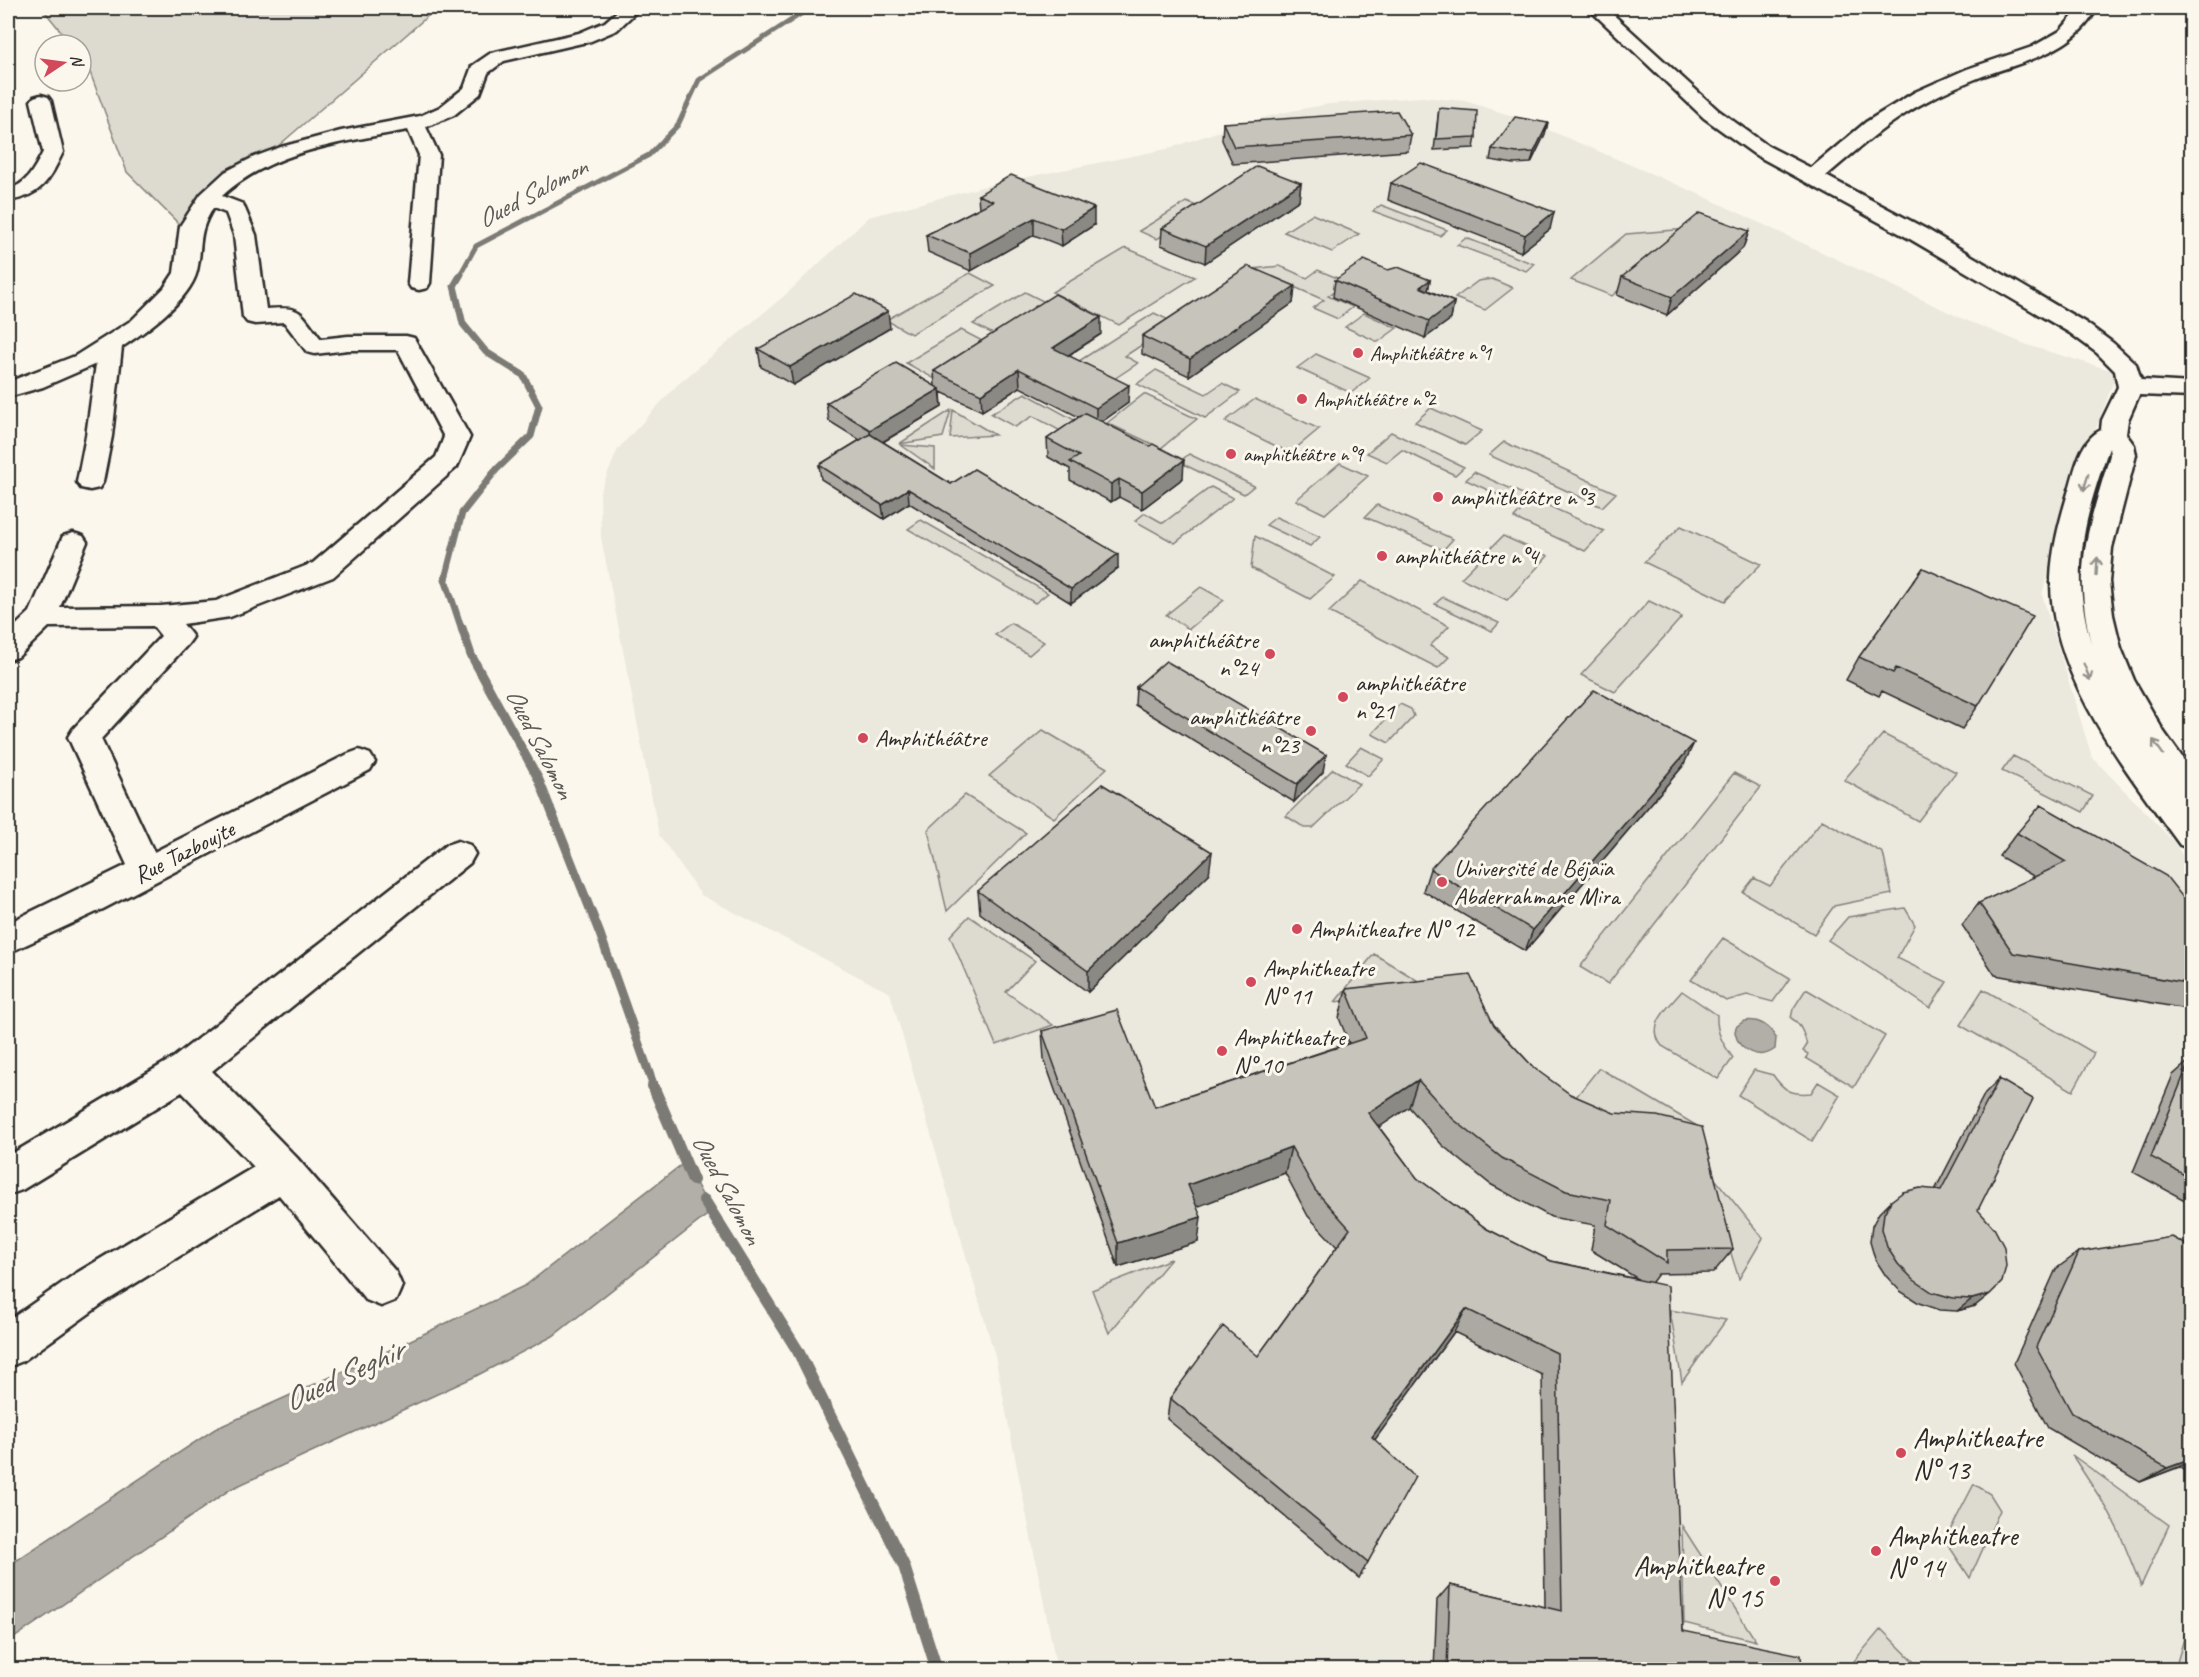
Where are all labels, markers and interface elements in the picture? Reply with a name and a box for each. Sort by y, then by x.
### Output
north arrow [33,33,93,93]
text: N [66,53,88,70]
water label: Oued Salomon [471,149,595,236]
place label: Amphithéâtre n°1 [1370,341,1492,366]
marker: Amphithéâtre n°1 [1351,346,1365,360]
place label: Amphithéâtre n°2 [1314,387,1437,412]
marker: Amphithéâtre n°2 [1295,392,1309,406]
place label: amphithéâtre n°9 [1243,442,1365,467]
marker: amphithéâtre n°9 [1224,447,1238,461]
one-way arrow [2080,472,2091,491]
place label: amphithéâtre n°3 [1450,482,1596,512]
marker: amphithéâtre n°3 [1431,490,1445,504]
place label: amphithéâtre n°4 [1394,541,1540,571]
marker: amphithéâtre n°4 [1375,549,1389,563]
one-way arrow [2091,556,2102,576]
place label: amphithéâtre n°24 [1148,625,1260,683]
marker: amphithéâtre n°24 [1263,647,1277,661]
one-way arrow [2083,662,2094,680]
place label: amphithéâtre n°21 [1355,668,1467,726]
water label: Oued Salomon [498,682,583,806]
marker: amphithéâtre n°21 [1336,690,1350,704]
place label: amphithéâtre n°23 [1189,702,1301,760]
place label: Amphithéâtre [875,723,989,753]
marker: amphithéâtre n°23 [1304,724,1318,738]
marker: Amphithéâtre [856,731,870,745]
one-way arrow [2152,739,2164,755]
street label: Rue Tazboujte [129,813,241,890]
place label: Université de Béjaïa Abderrahmane Mira [1454,853,1622,911]
marker: Université de Béjaïa Abderrahmane Mira [1435,875,1449,889]
place label: Amphitheatre N° 12 [1309,914,1476,944]
marker: Amphitheatre N° 12 [1290,922,1304,936]
place label: Amphitheatre N° 11 [1263,953,1376,1011]
marker: Amphitheatre N° 11 [1244,975,1258,989]
place label: Amphitheatre N° 10 [1234,1022,1347,1080]
marker: Amphitheatre N° 10 [1215,1044,1229,1058]
water label: Oued Salomon [684,1128,771,1252]
water label: Oued Seghir [276,1327,415,1421]
place label: Amphitheatre N° 13 [1913,1420,2044,1487]
marker: Amphitheatre N° 13 [1894,1446,1908,1460]
place label: Amphitheatre N° 14 [1888,1518,2019,1585]
marker: Amphitheatre N° 14 [1869,1544,1883,1558]
place label: Amphitheatre N° 15 [1634,1548,1765,1615]
marker: Amphitheatre N° 15 [1768,1574,1782,1588]

